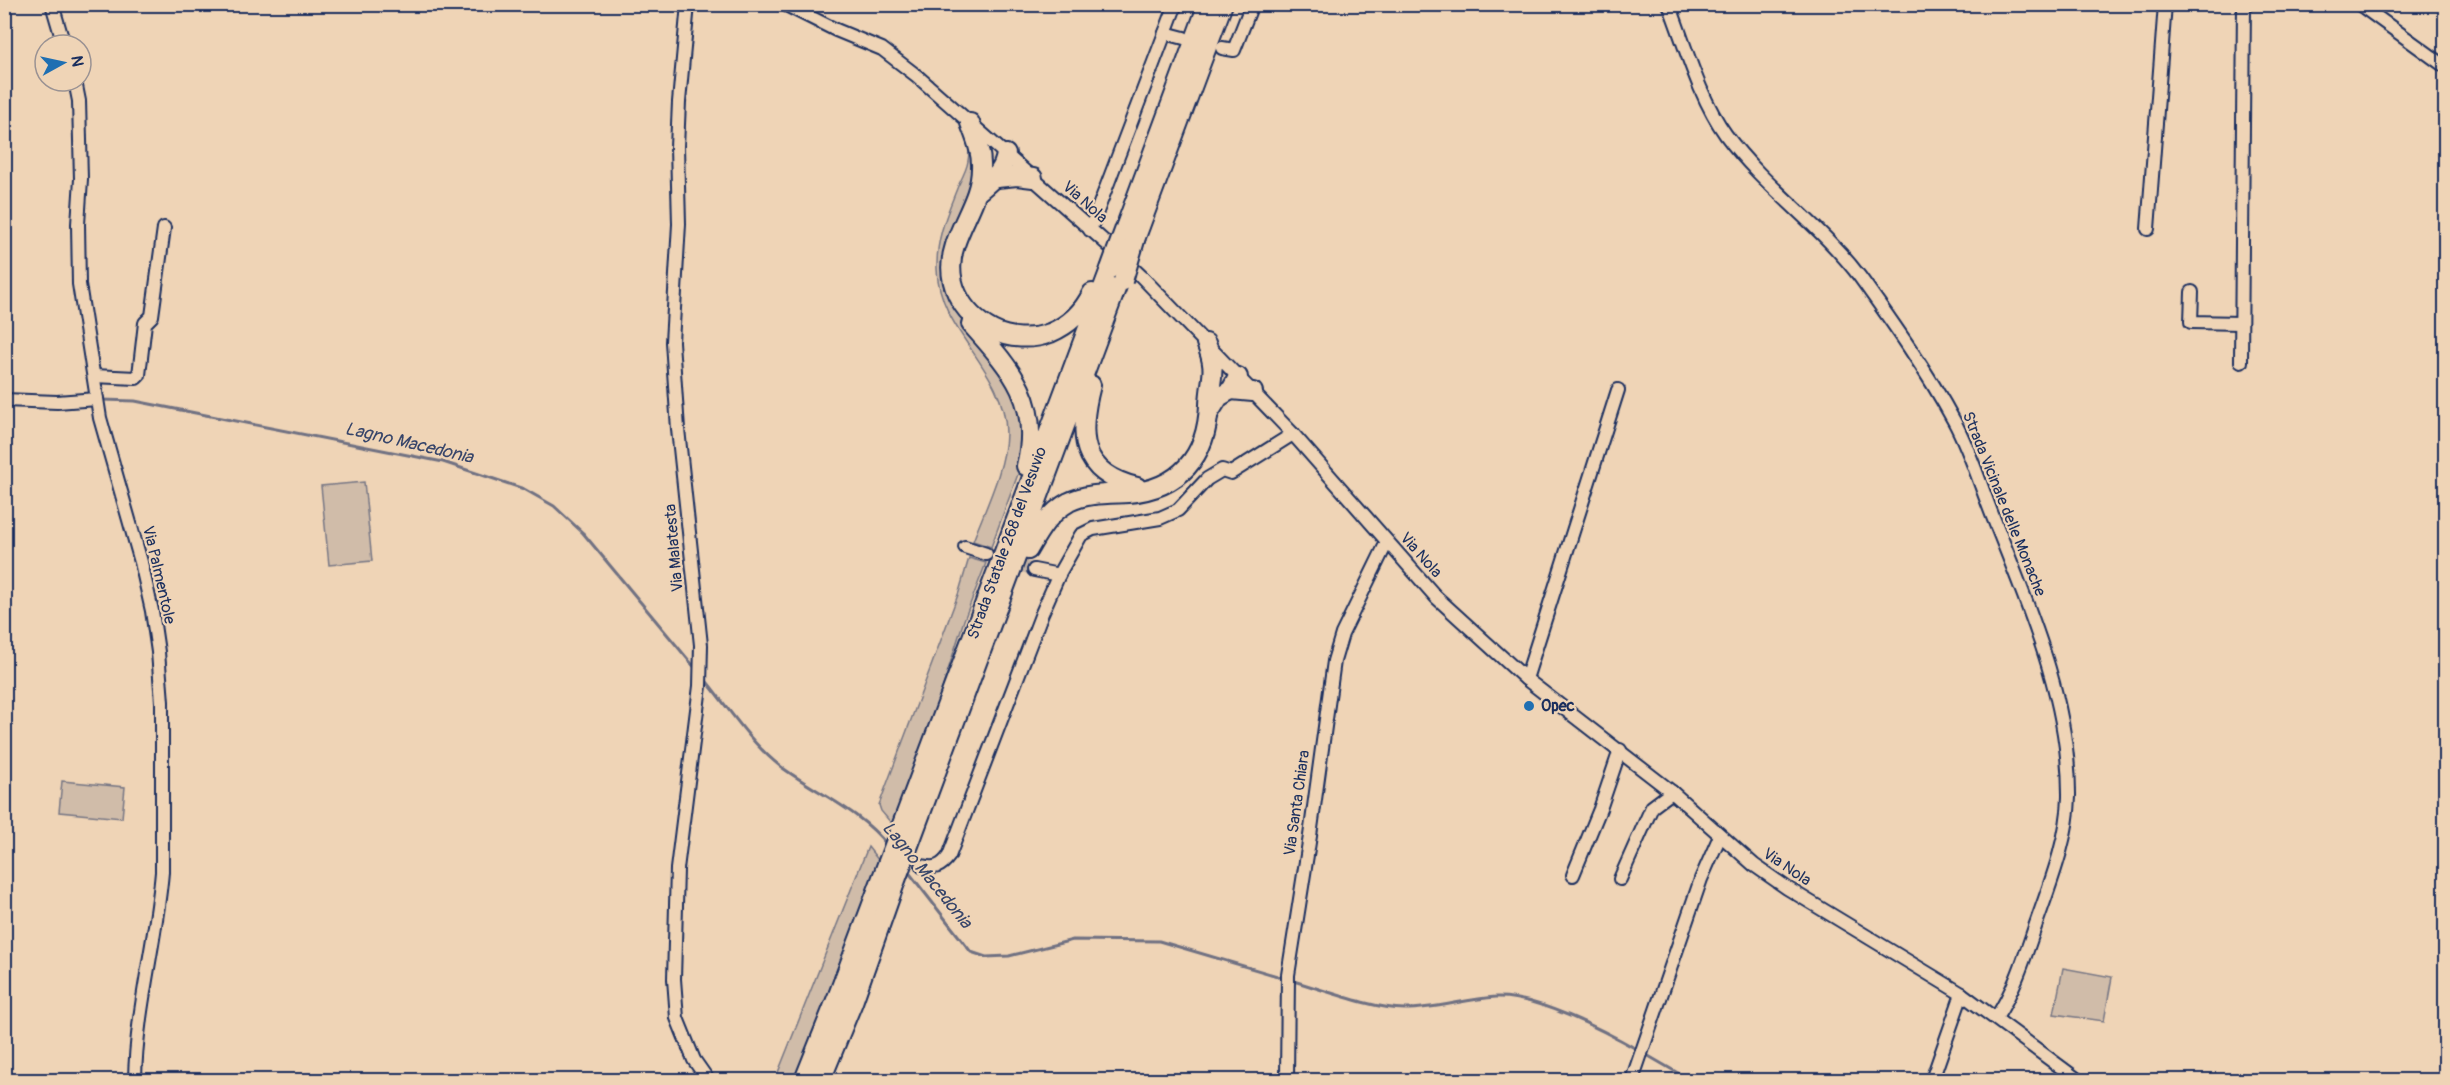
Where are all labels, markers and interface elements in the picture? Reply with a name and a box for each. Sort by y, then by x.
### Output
north arrow [33,33,93,93]
text: N [66,54,88,68]
street label: Via Nola [1058,176,1112,228]
street label: Strada Vicinale delle Monache [1958,409,2050,599]
water label: Lagno Macedonia [343,417,477,469]
street label: Strada Statale 268 del Vesuvio [963,444,1051,642]
street label: Via Malatesta [660,503,688,593]
street label: Via Palmentole [138,524,180,626]
street label: Via Nola [1395,528,1447,582]
place label: Opec [1541,696,1575,716]
marker: Opec [1522,699,1536,713]
street label: Via Santa Chiara [1280,749,1314,857]
water label: Lagno Macedonia [877,817,978,934]
street label: Via Nola [1759,844,1815,890]

